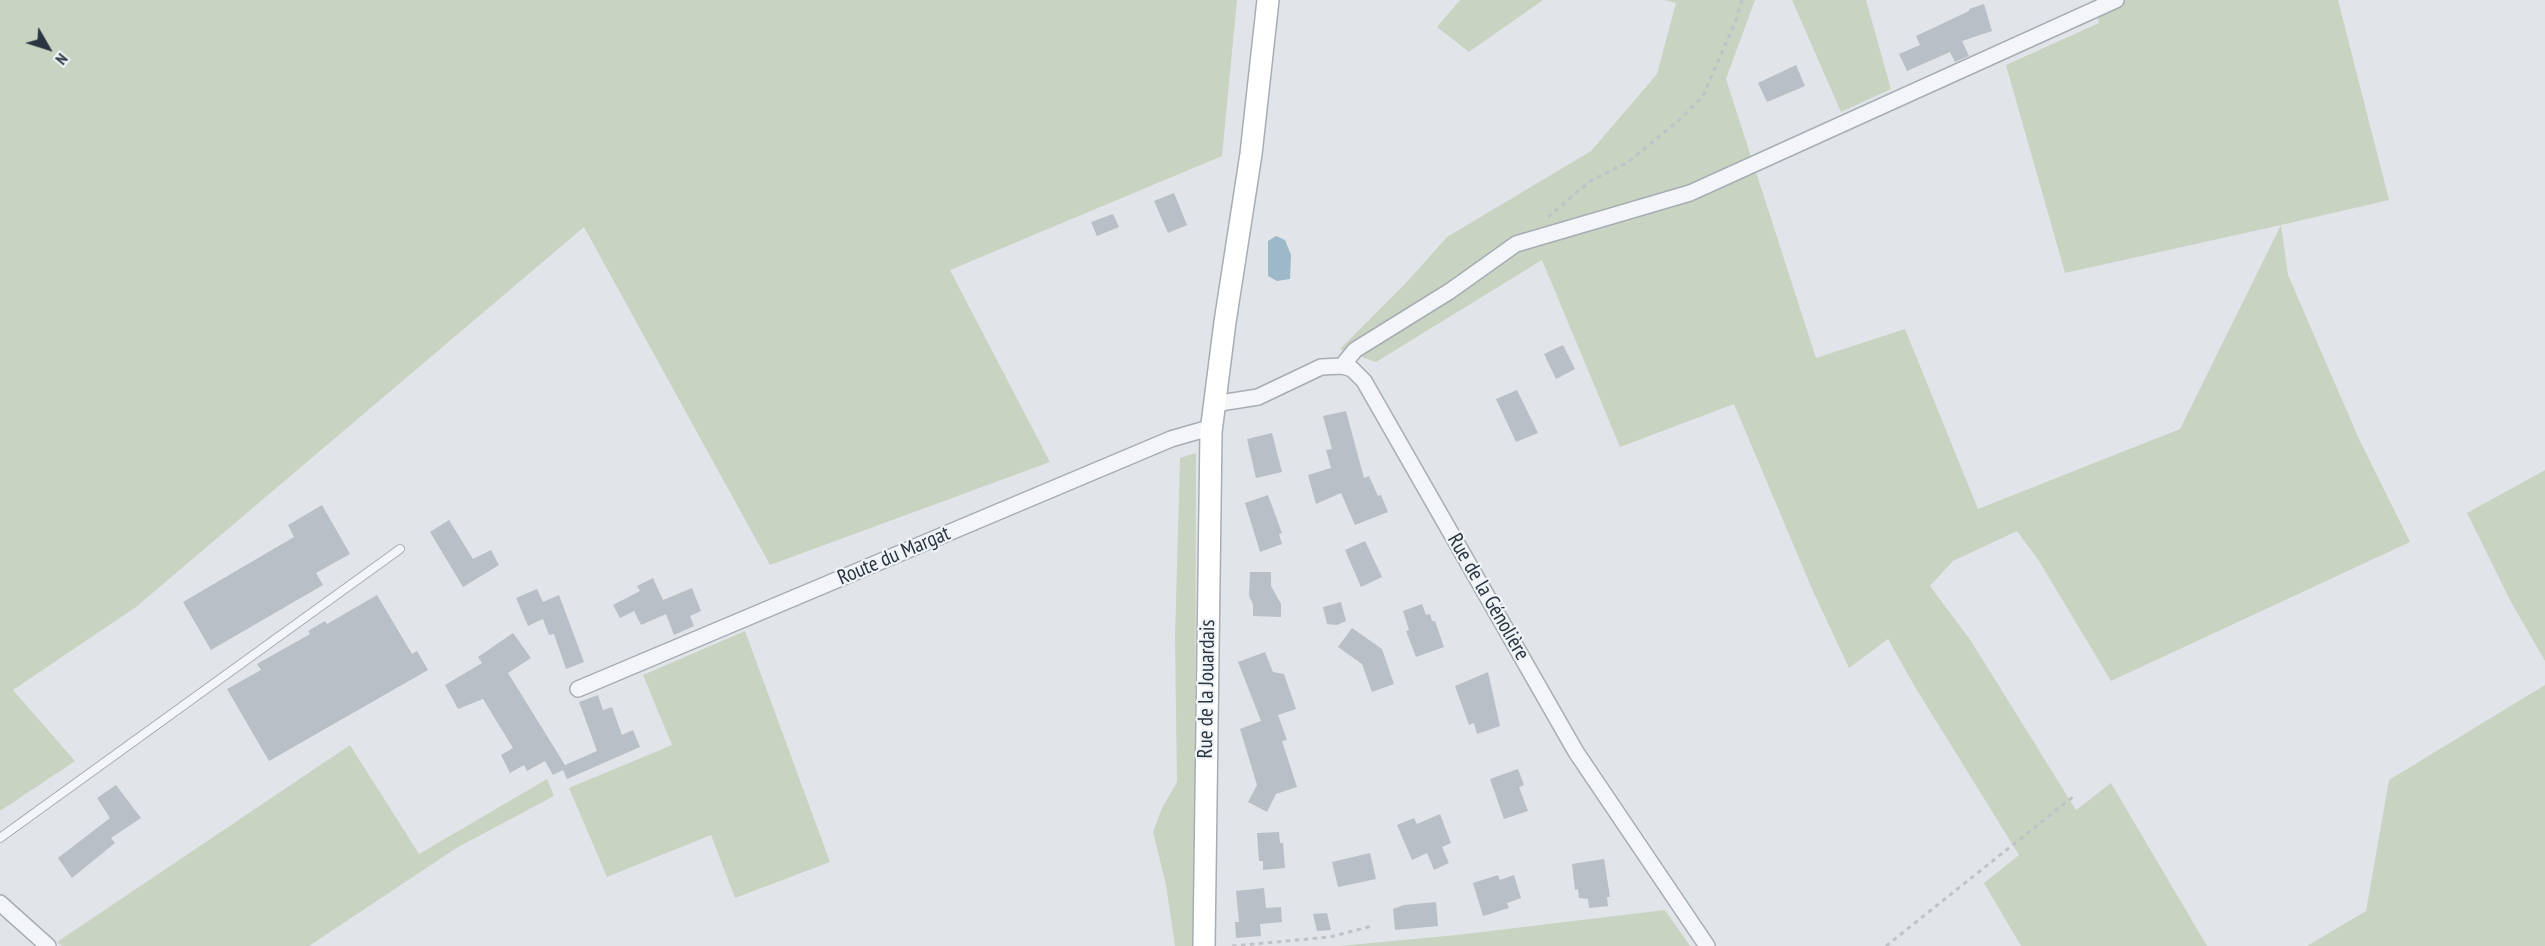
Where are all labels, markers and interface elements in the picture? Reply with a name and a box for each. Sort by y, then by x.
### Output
north arrow [18,18,78,78]
text: N [52,50,72,69]
street label: Route du Margat [834,521,954,591]
street label: Rue de la Génolière [1442,529,1534,665]
street label: Rue de la Jouardais [1193,619,1221,759]

